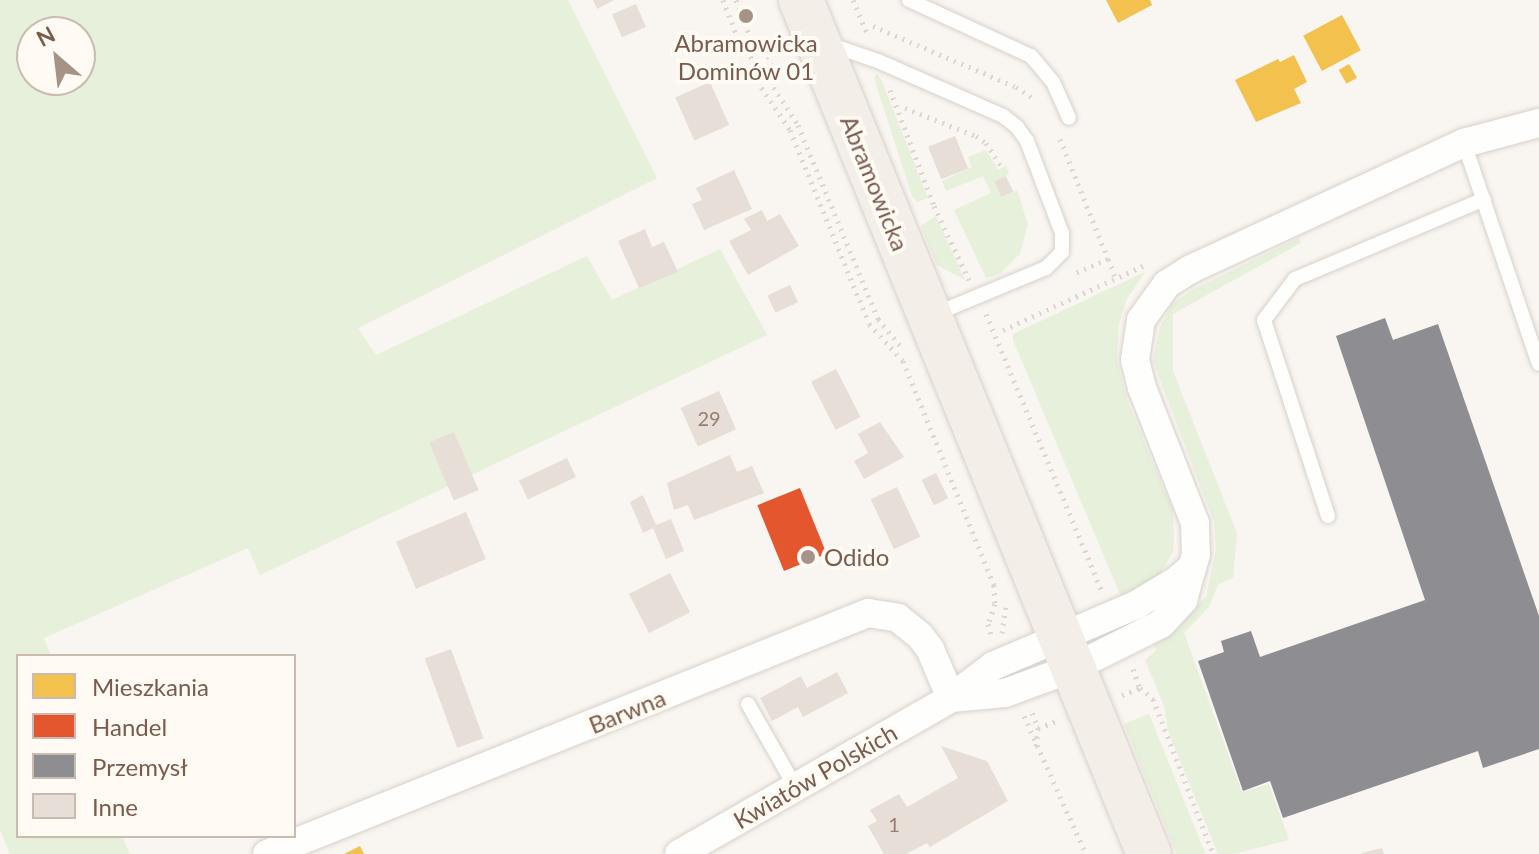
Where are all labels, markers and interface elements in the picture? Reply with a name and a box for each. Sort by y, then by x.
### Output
marker: Abramowicka Dominów 01 [737,7,755,25]
north arrow [16,16,96,96]
text: N [32,20,59,52]
place label: Abramowicka Dominów 01 [674,29,818,85]
street label: Abramowicka [835,111,915,255]
house number: 29 [697,406,721,430]
place label: Odido [824,543,889,571]
marker: Odido [799,548,817,566]
legend [16,654,296,838]
text: Mieszkania [92,672,209,701]
street label: Barwna [584,683,670,739]
text: Handel [92,712,167,741]
street label: Kwiatów Polskich [728,717,902,835]
text: Przemysł [92,752,188,781]
text: Inne [92,792,138,821]
house number: 1 [888,812,900,836]

